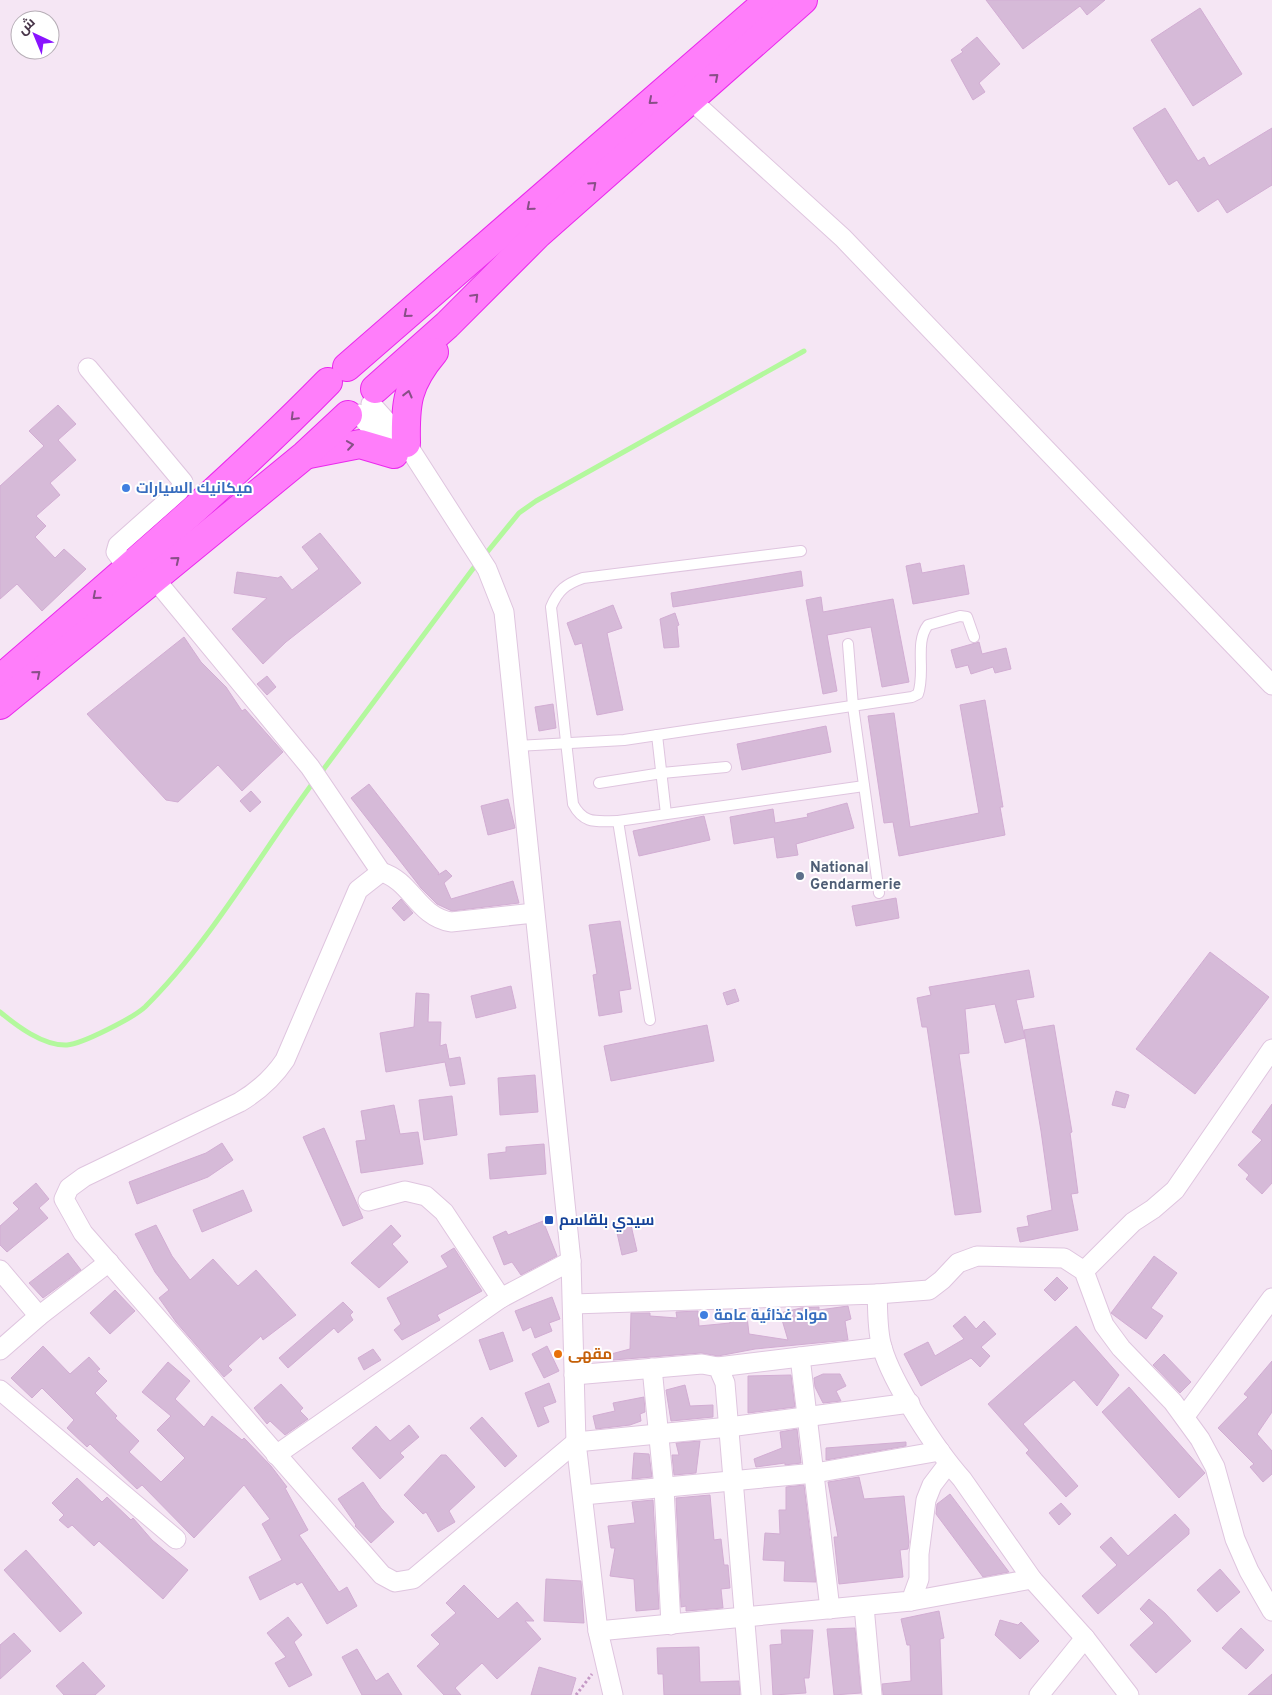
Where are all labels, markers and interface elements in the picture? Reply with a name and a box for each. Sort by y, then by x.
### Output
north arrow [10,10,60,60]
text: ش [14,14,39,39]
one-way arrow [709,74,718,83]
one-way arrow [649,95,658,104]
one-way arrow [587,182,596,191]
one-way arrow [526,201,535,210]
one-way arrow [470,294,479,303]
one-way arrow [404,309,413,318]
one-way arrow [402,390,413,399]
one-way arrow [291,411,300,420]
one-way arrow [346,440,354,451]
place label: ميكانيك السيارات [136,480,253,499]
marker: ميكانيك السيارات [120,482,132,494]
one-way arrow [171,556,180,565]
one-way arrow [92,590,101,599]
one-way arrow [32,671,41,680]
place label: National Gendarmerie [810,859,901,895]
marker: National Gendarmerie [794,870,806,882]
place label: سيدي بلقاسم [559,1212,654,1232]
marker: سيدي بلقاسم [543,1214,555,1226]
place label: مواد غذائية عامة [714,1307,828,1326]
marker: مواد غذائية عامة [698,1309,710,1321]
place label: مقهى [568,1346,612,1365]
marker: مقهى [552,1348,564,1360]

